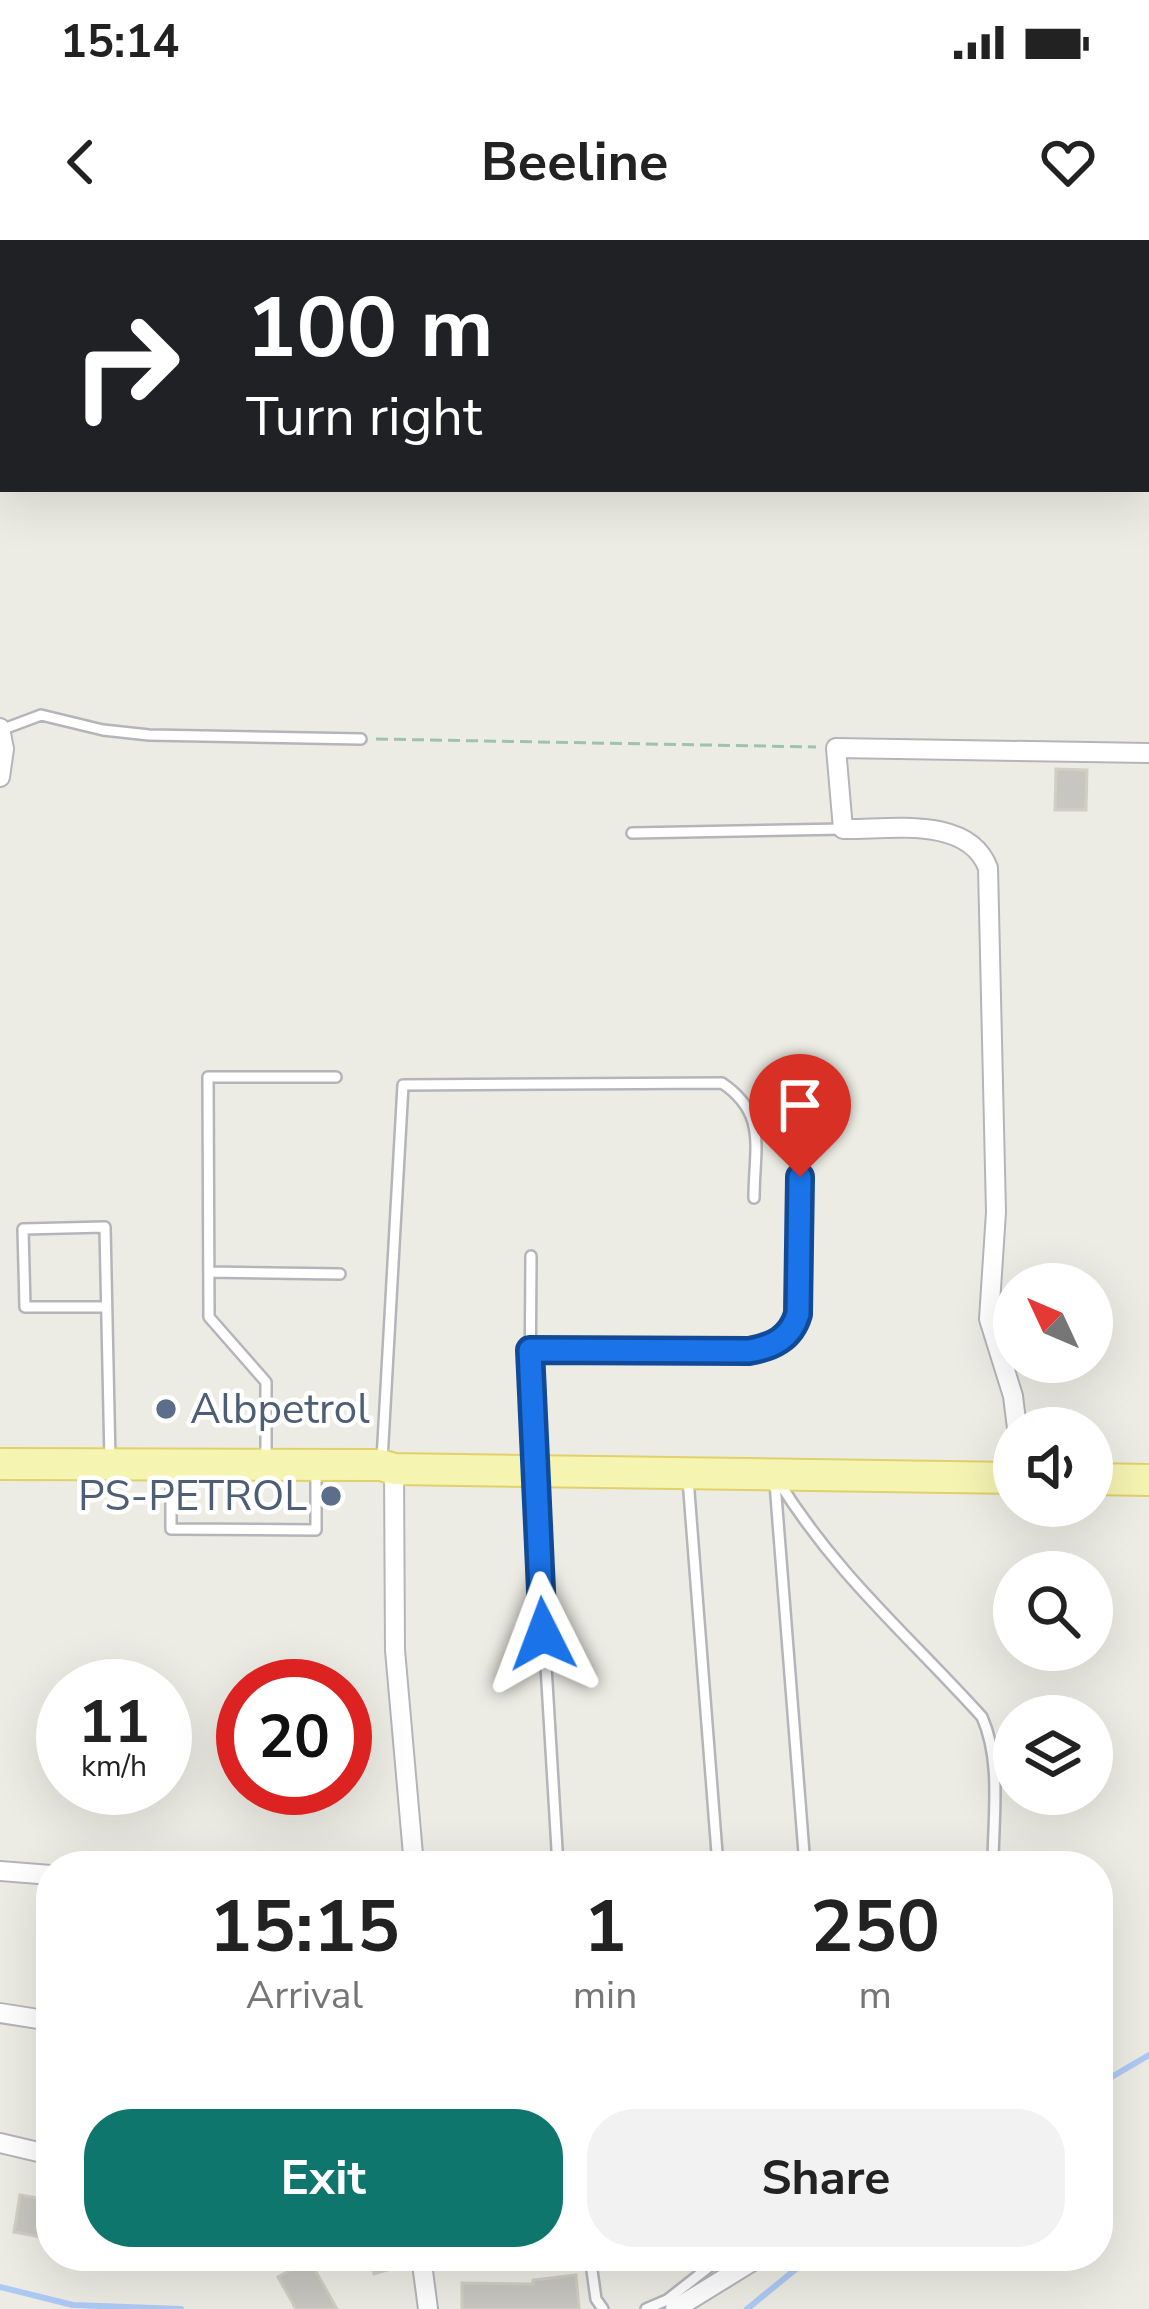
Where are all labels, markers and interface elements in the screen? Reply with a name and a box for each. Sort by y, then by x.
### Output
text: 15:14 [60,12,179,73]
text: Beeline [481,125,668,199]
icon: back [48,129,114,195]
icon: heart [1035,129,1101,195]
text: 100 m [246,271,494,386]
icon: right [48,288,204,444]
text: Turn right [246,380,482,454]
pin [749,1054,851,1177]
icon: arrive [767,1072,833,1138]
north arrow [993,1263,1113,1383]
map controls [993,1263,1113,1815]
place label: Albpetrol [190,1381,370,1438]
marker: Albpetrol [153,1396,179,1422]
button: sound [993,1407,1113,1527]
place label: PS-PETROL [78,1468,307,1525]
marker: PS-PETROL [318,1483,344,1509]
button: search [993,1551,1113,1671]
position arrow [480,1571,606,1697]
speed limit sign: 20 [216,1659,372,1815]
text: 11 [78,1681,150,1763]
button: layers [993,1695,1113,1815]
text: km/h [81,1746,147,1787]
text: 15:15 [209,1878,400,1976]
text: 1 [583,1878,627,1976]
text: 250 [810,1878,940,1976]
text: Arrival [246,1969,363,2022]
text: min [573,1969,637,2022]
text: m [858,1969,892,2022]
button: Exit [84,2109,563,2247]
button: Share [587,2109,1065,2247]

